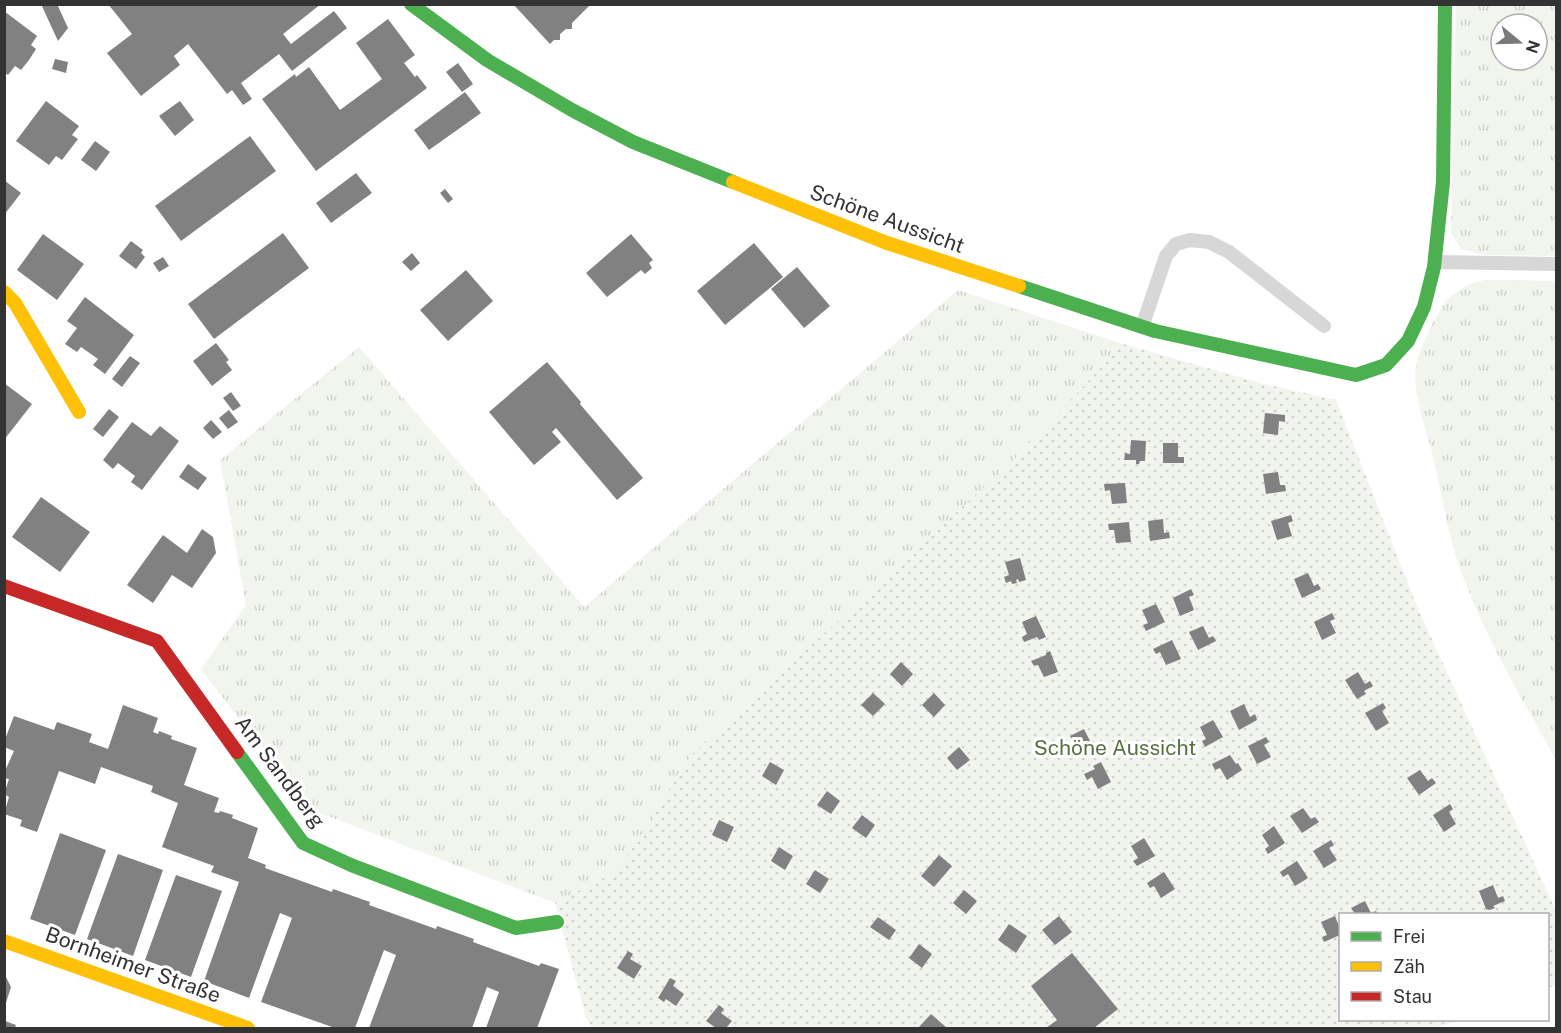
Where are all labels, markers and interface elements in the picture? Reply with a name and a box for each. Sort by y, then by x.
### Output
north arrow [1489,12,1549,72]
text: N [1522,38,1544,56]
street label: Schöne Aussicht [806,179,968,258]
street label: Am Sandberg [230,711,331,833]
park label: Schöne Aussicht [1034,735,1196,760]
legend [1339,913,1549,1021]
street label: Bornheimer Straße [42,921,224,1008]
text: Frei [1393,926,1425,947]
text: Zäh [1393,956,1425,977]
text: Stau [1393,986,1432,1007]

